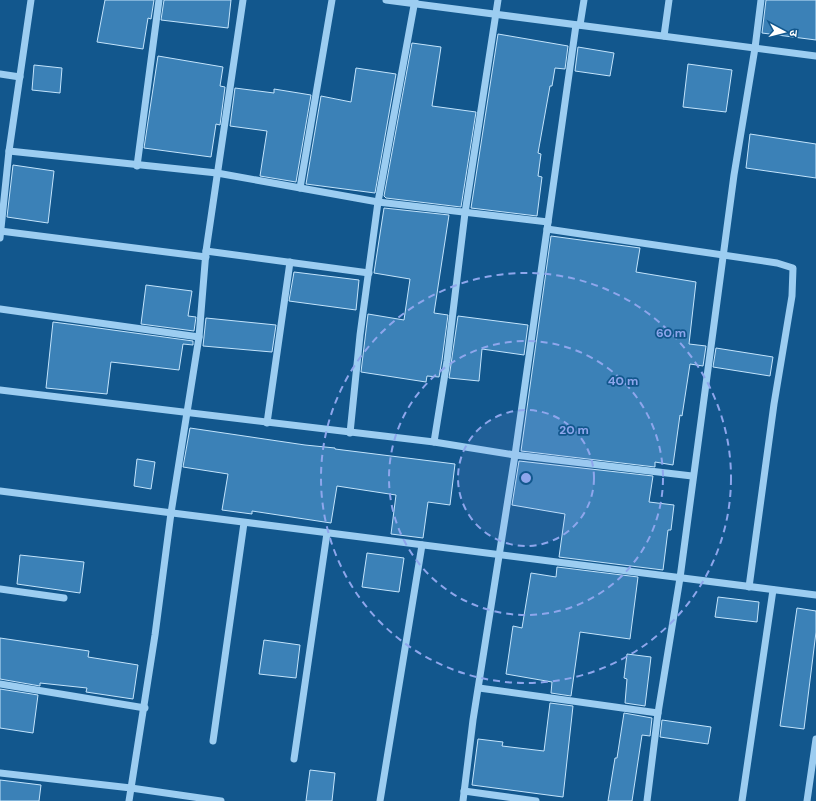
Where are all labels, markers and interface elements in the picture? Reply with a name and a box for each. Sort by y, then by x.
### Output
north arrow [764,12,804,52]
text: उ [787,29,801,38]
text: 60 m [656,325,686,341]
text: 40 m [608,373,638,389]
text: 20 m [559,422,589,438]
centre of rings [519,471,533,485]

